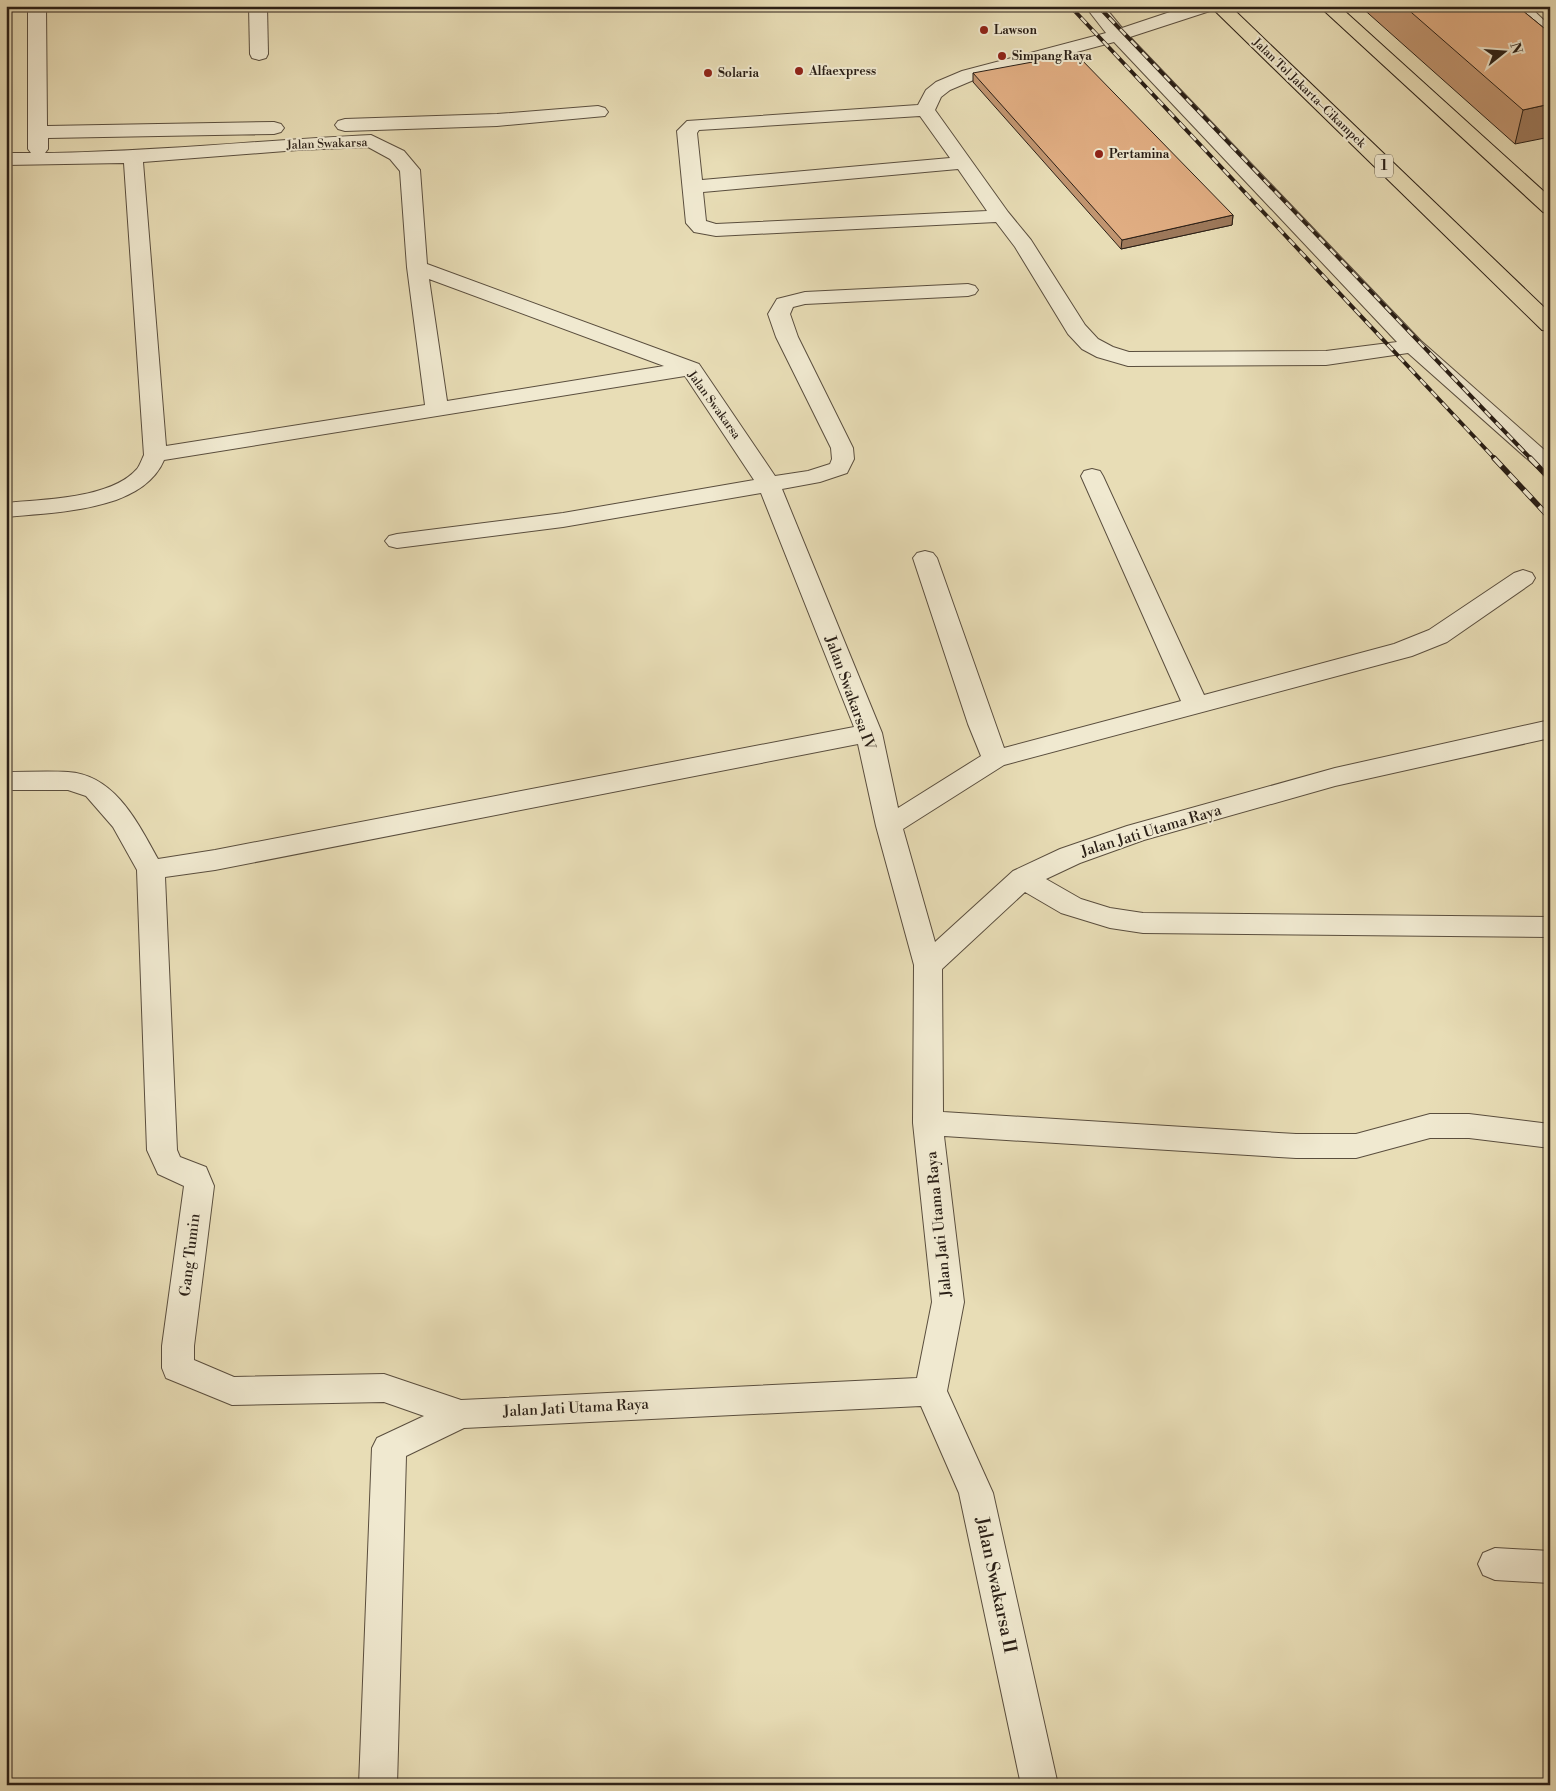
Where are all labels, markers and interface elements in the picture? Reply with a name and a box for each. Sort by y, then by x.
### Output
place label: Lawson [994,23,1037,38]
marker: Lawson [978,24,990,36]
north arrow [1478,28,1528,78]
street label: Jalan Tol Jakarta–Cikampek [1249,34,1369,152]
text: N [1505,41,1526,56]
place label: Simpang Raya [1012,49,1092,64]
marker: Simpang Raya [996,50,1008,62]
place label: Alfaexpress [808,64,876,79]
marker: Alfaexpress [793,65,805,77]
place label: Solaria [718,66,759,81]
marker: Solaria [702,67,714,79]
street label: Jalan Swakarsa [285,135,369,153]
place label: Pertamina [1109,147,1170,162]
marker: Pertamina [1093,148,1105,160]
road number: 1 [1375,154,1393,178]
street label: Jalan Swakarsa [684,367,744,443]
street label: Jalan Swakarsa IV [820,632,880,753]
street label: Jalan Jati Utama Raya [1077,800,1224,862]
street label: Jalan Jati Utama Raya [922,1150,956,1299]
street label: Gang Tumin [175,1212,205,1298]
street label: Jalan Jati Utama Raya [502,1395,650,1421]
street label: Jalan Swakarsa II [970,1514,1022,1655]

